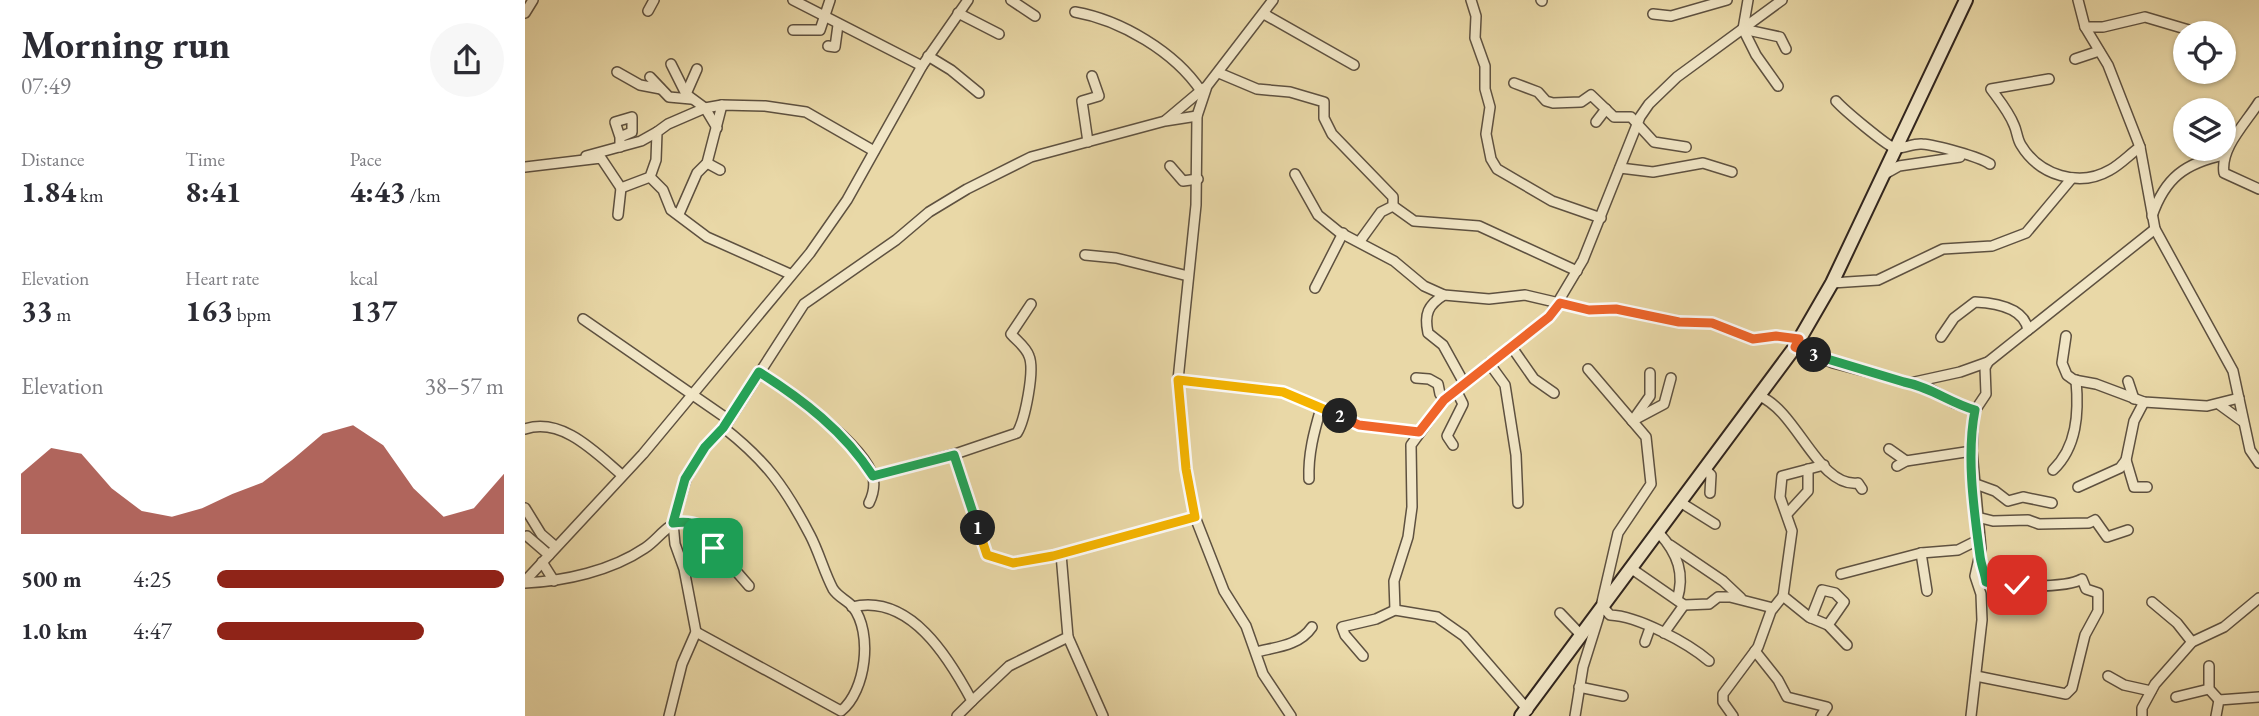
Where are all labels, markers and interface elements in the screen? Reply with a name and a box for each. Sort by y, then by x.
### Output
text: Morning run [21,20,230,69]
map controls [2173,21,2236,161]
button: locate [2173,21,2236,84]
button: share [430,23,504,97]
text: 07:49 [21,71,71,101]
button: layers [2173,98,2236,161]
text: Distance [21,147,84,172]
text: Time [185,147,225,172]
text: Pace [350,147,382,172]
text: 1.84 [21,172,76,211]
text: 8:41 [185,172,241,211]
text: 4:43 [350,172,406,211]
text: km [76,183,104,208]
text: /km [406,183,441,208]
text: Elevation [21,266,89,291]
text: Heart rate [185,266,259,291]
text: kcal [350,266,378,291]
text: 33 [21,291,53,330]
text: 163 [185,291,233,330]
text: 137 [350,291,397,330]
text: m [53,302,71,327]
text: bpm [233,302,271,327]
pin: 3 [1797,338,1831,372]
text: 3 [1808,342,1819,367]
text: Elevation [21,371,104,401]
text: 38–57 m [425,371,504,401]
pin: 2 [1323,398,1357,434]
text: 2 [1334,403,1345,428]
pin: 1 [960,510,995,546]
text: 1 [972,515,983,540]
pin [683,518,743,578]
icon: arrive [694,529,732,567]
pin [1987,555,2047,615]
text: 500 m [21,564,82,594]
text: 4:25 [133,564,172,594]
icon: check [1998,566,2036,604]
text: 1.0 km [21,616,88,646]
text: 4:47 [133,616,172,646]

